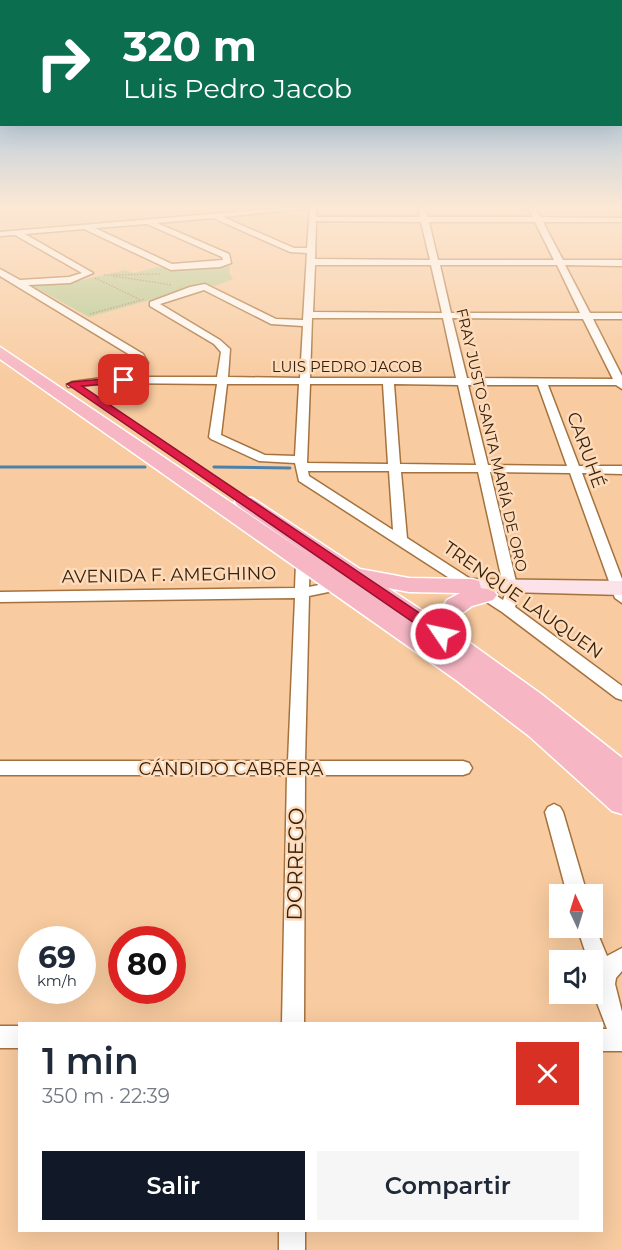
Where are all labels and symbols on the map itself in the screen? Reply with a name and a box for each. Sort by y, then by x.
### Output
street label: FRAY JUSTO SANTA MARÍA DE ORO [452,306,532,574]
pin [98,354,149,405]
street label: LUIS PEDRO JACOB [272,357,422,376]
street label: CARUHÉ [562,409,610,491]
street label: TRENQUE LAUQUEN [439,537,607,663]
street label: AVENIDA F. AMEGHINO [62,562,276,588]
position arrow [409,602,473,666]
street label: CÁNDIDO CABRERA [139,758,324,780]
street label: DORREGO [282,807,308,921]
north arrow [549,884,603,938]
speed limit sign: 80 [108,926,186,1004]

